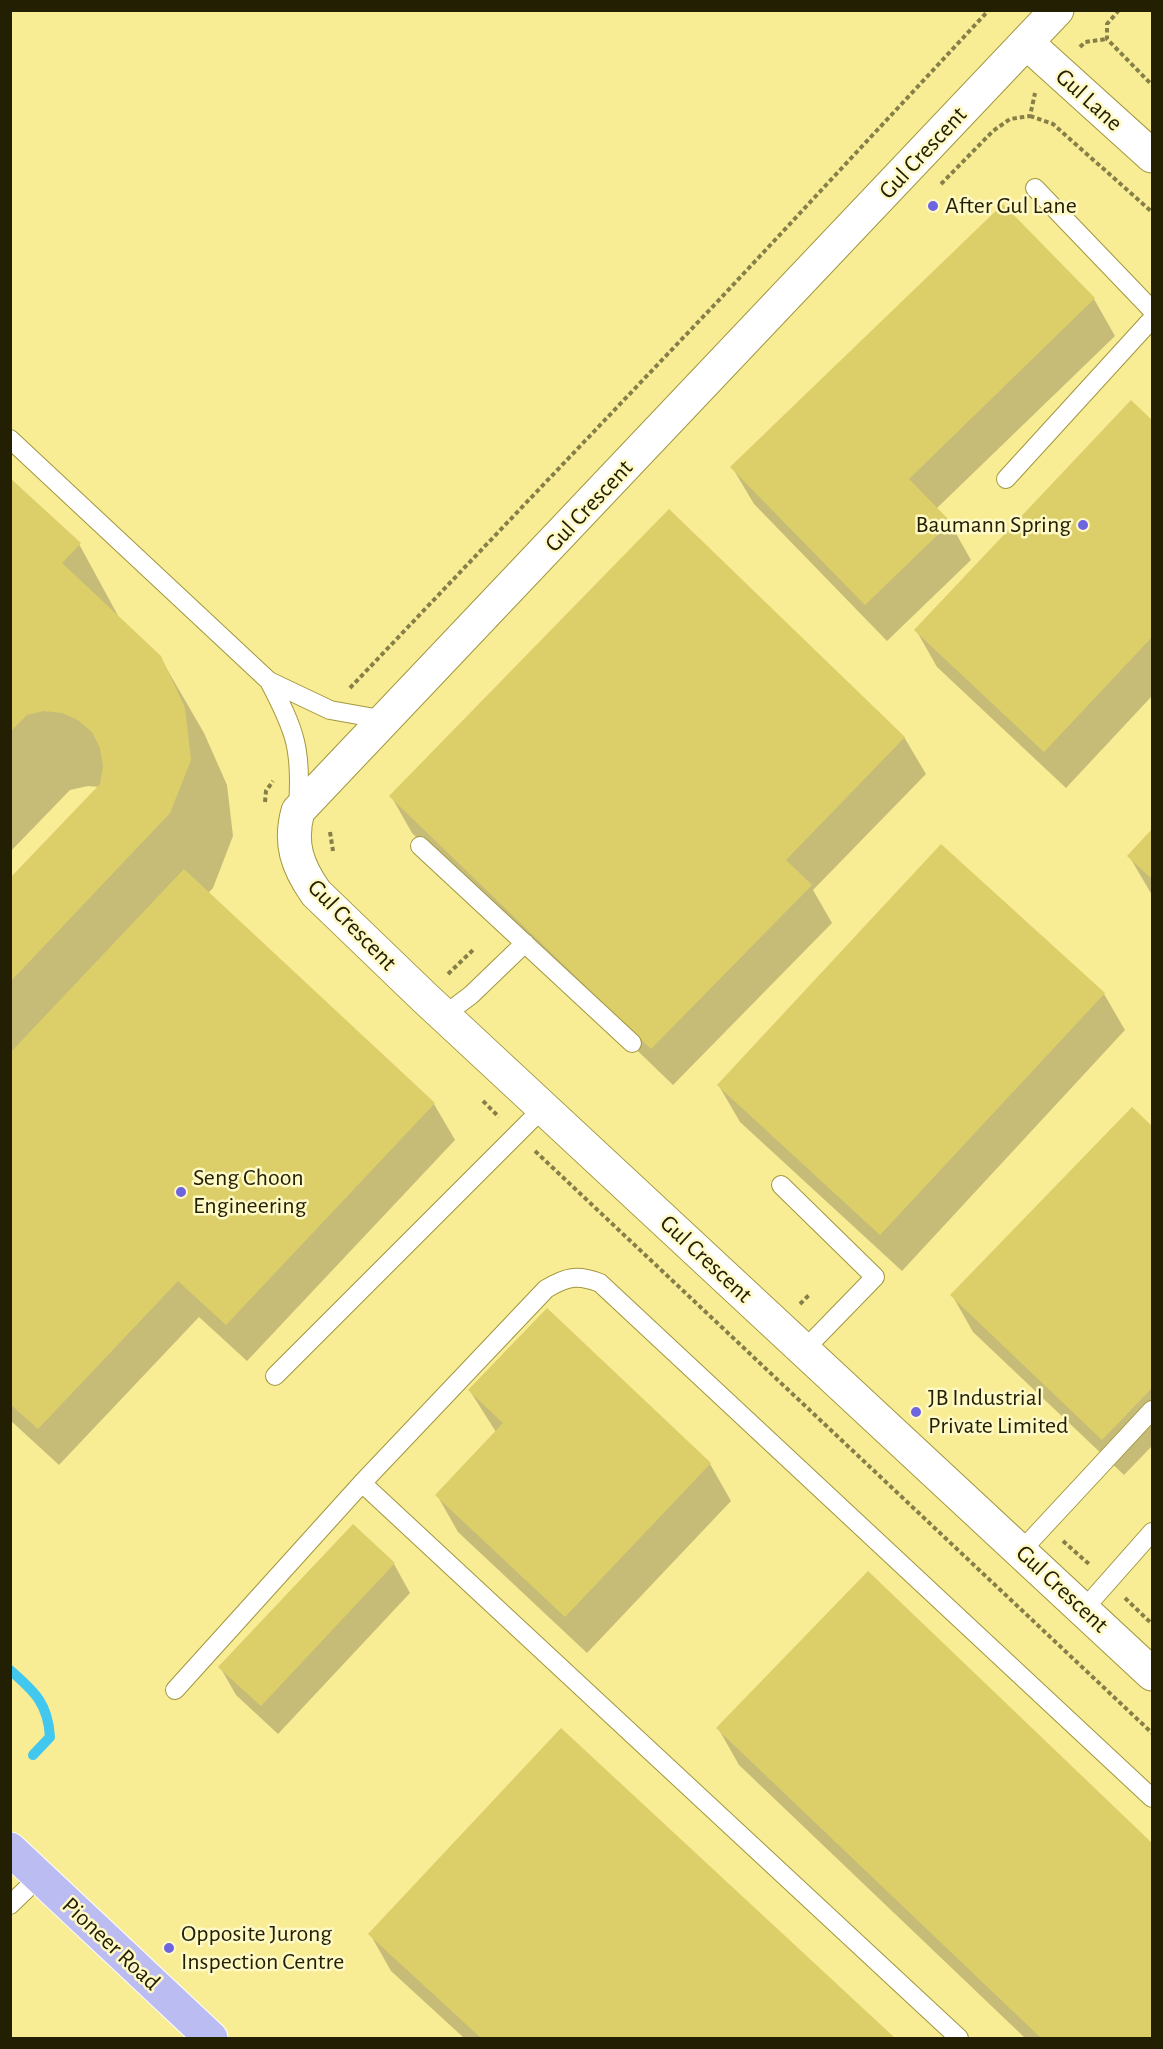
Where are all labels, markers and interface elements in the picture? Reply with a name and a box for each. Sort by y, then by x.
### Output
street label: Gul Lane [1050,62,1128,138]
street label: Gul Crescent [873,101,973,205]
place label: After Gul Lane [945,192,1077,220]
marker: After Gul Lane [926,199,940,213]
street label: Gul Crescent [539,454,639,558]
place label: Baumann Spring [916,511,1071,539]
marker: Baumann Spring [1076,518,1090,532]
street label: Gul Crescent [301,873,403,977]
place label: Seng Choon Engineering [193,1164,306,1220]
marker: Seng Choon Engineering [174,1185,188,1199]
street label: Gul Crescent [654,1209,758,1309]
place label: JB Industrial Private Limited [928,1384,1068,1440]
marker: JB Industrial Private Limited [909,1405,923,1419]
street label: Gul Crescent [1010,1539,1114,1639]
street label: Pioneer Road [56,1891,166,1997]
place label: Opposite Jurong Inspection Centre [181,1920,344,1976]
marker: Opposite Jurong Inspection Centre [162,1941,176,1955]

